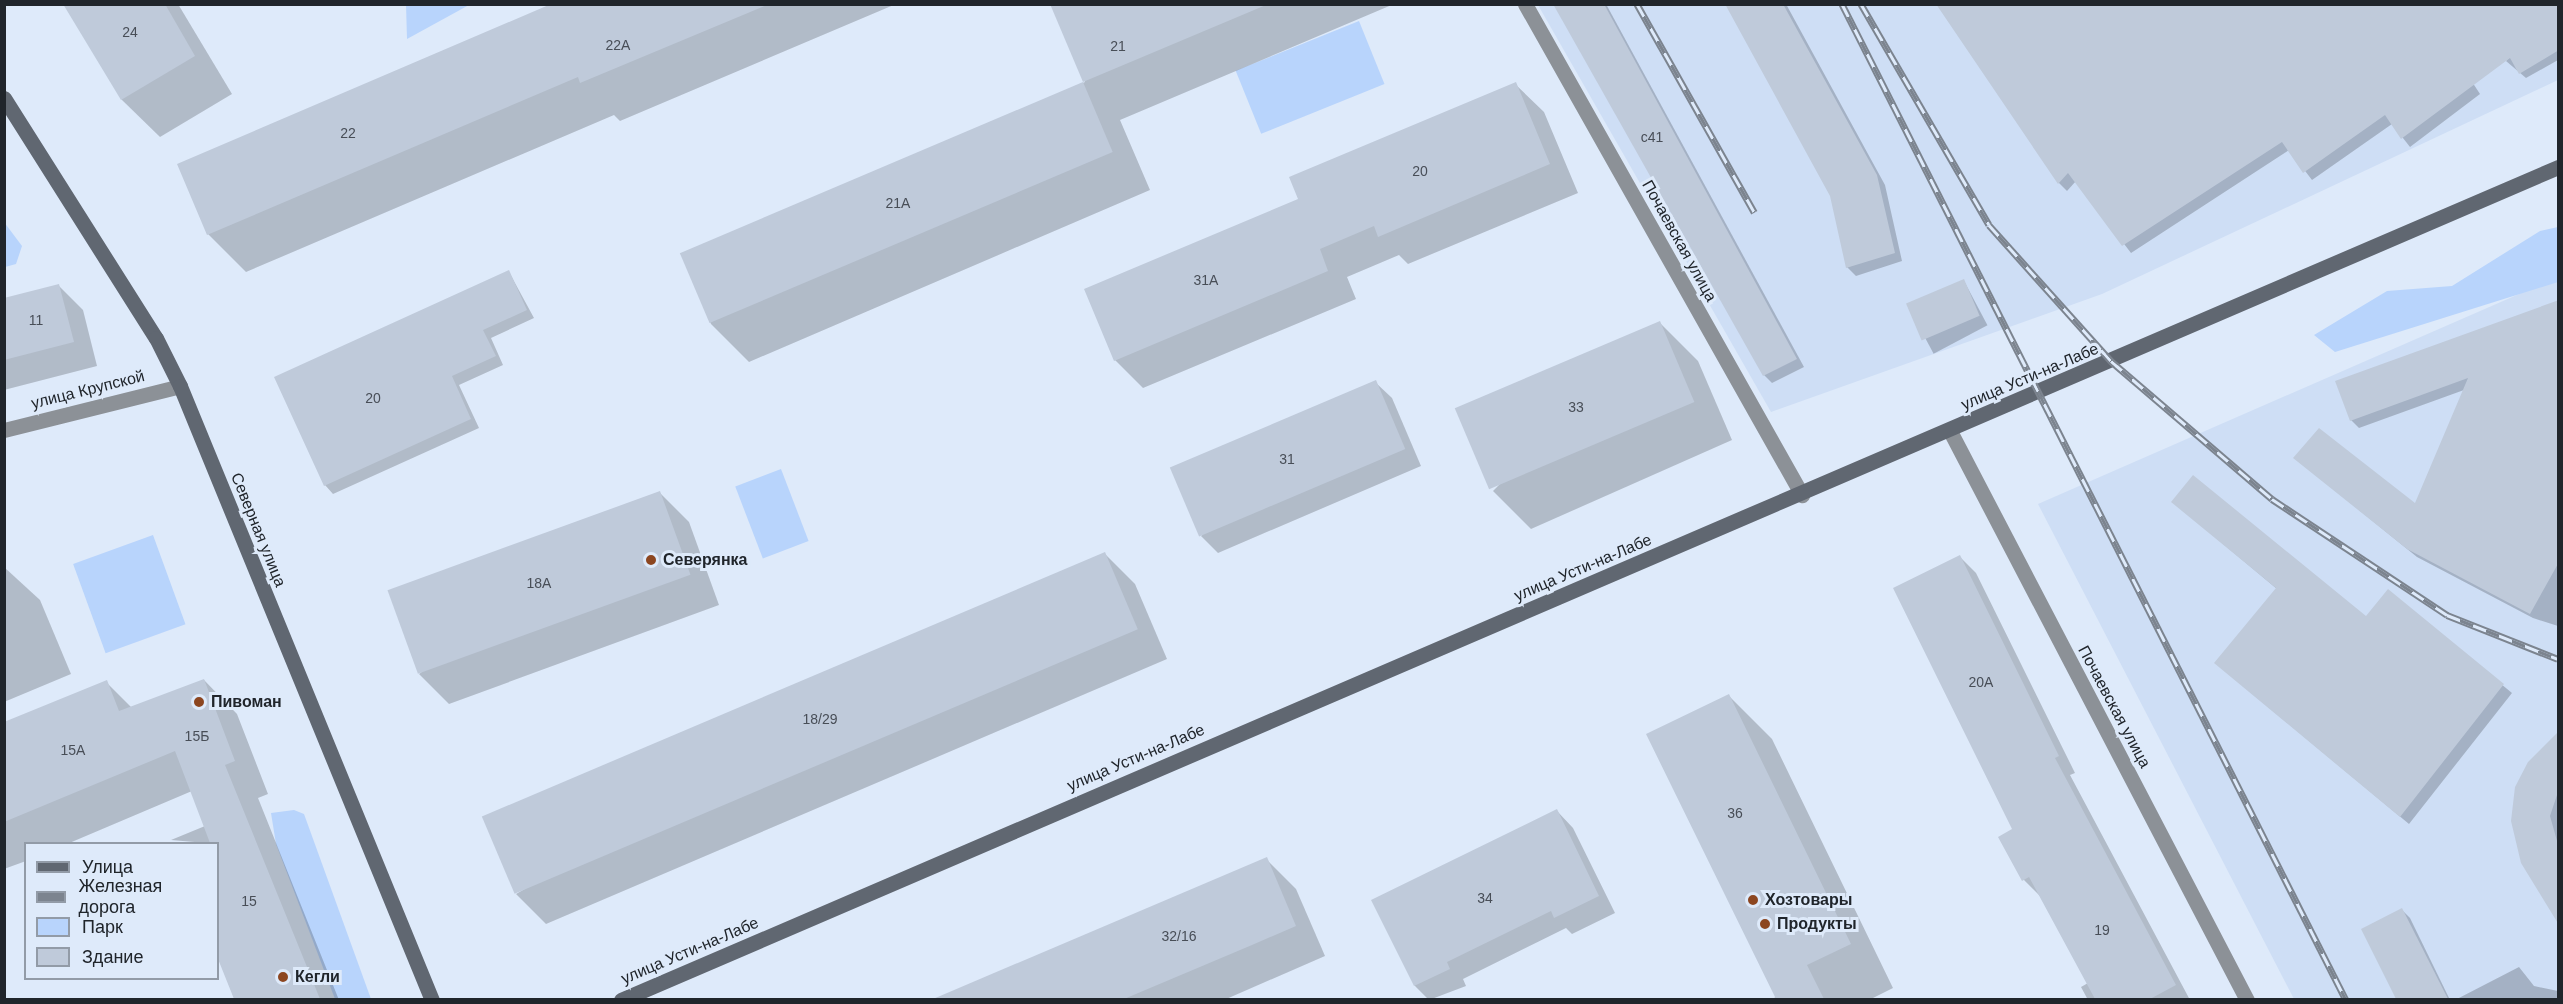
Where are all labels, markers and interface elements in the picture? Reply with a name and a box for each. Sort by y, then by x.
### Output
house number: 24 [122,24,138,40]
house number: 22А [606,37,630,53]
house number: 21 [1110,38,1126,54]
house number: 22 [340,125,356,141]
house number: с41 [1641,129,1663,145]
house number: 20 [1412,163,1428,179]
street label: Почаевская улица [1638,177,1720,305]
house number: 21А [886,195,910,211]
house number: 31А [1194,272,1218,288]
house number: 11 [29,312,43,328]
street label: улица Усти-на-Лабе [1958,339,2102,415]
street label: улица Крупской [29,367,147,413]
house number: 20 [365,390,381,406]
house number: 33 [1568,399,1584,415]
house number: 31 [1279,451,1295,467]
street label: Северная улица [226,470,290,590]
street label: улица Усти-на-Лабе [1511,530,1655,606]
place label: Северянка [663,550,747,570]
marker: Северянка [644,553,658,567]
house number: 18А [527,575,551,591]
street label: Почаевская улица [2074,643,2154,771]
house number: 20А [1969,674,1993,690]
place label: Пивоман [211,692,282,712]
marker: Пивоман [192,695,206,709]
house number: 18/29 [802,711,838,727]
street label: улица Усти-на-Лабе [1064,720,1208,796]
house number: 15Б [185,728,209,744]
house number: 15А [61,742,85,758]
house number: 36 [1727,805,1743,821]
legend [24,842,219,980]
text: Улица [82,857,133,877]
text: Железная дорога [78,876,162,917]
house number: 34 [1477,890,1493,906]
place label: Хозтовары [1765,890,1852,910]
house number: 15 [241,893,257,909]
marker: Хозтовары [1746,893,1760,907]
street label: улица Усти-на-Лабе [618,913,762,989]
place label: Продукты [1777,914,1857,934]
text: Парк [82,917,123,937]
marker: Продукты [1758,917,1772,931]
house number: 19 [2094,922,2110,938]
house number: 32/16 [1161,928,1197,944]
text: Здание [82,947,143,967]
place label: Кегли [295,967,340,987]
marker: Кегли [276,970,290,984]

